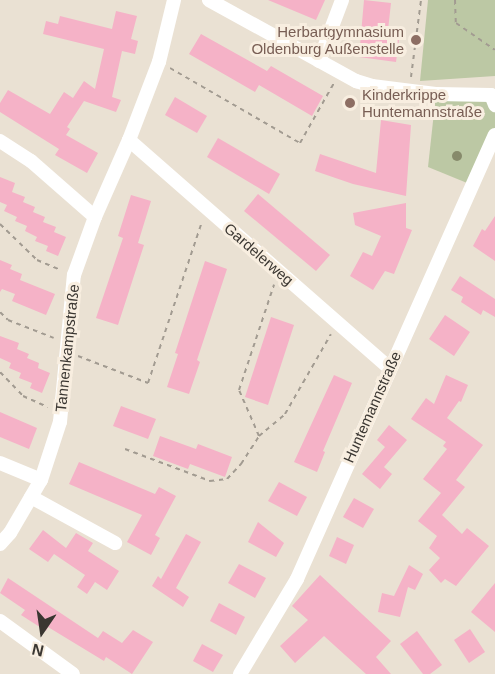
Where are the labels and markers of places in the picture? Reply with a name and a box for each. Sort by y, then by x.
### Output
place label: Herbartgymnasium Oldenburg Außenstelle [251,22,404,57]
marker: Herbartgymnasium Oldenburg Außenstelle [409,33,423,47]
place label: Kinderkrippe Huntemannstraße [362,85,482,120]
marker: Kinderkrippe Huntemannstraße [343,96,357,110]

